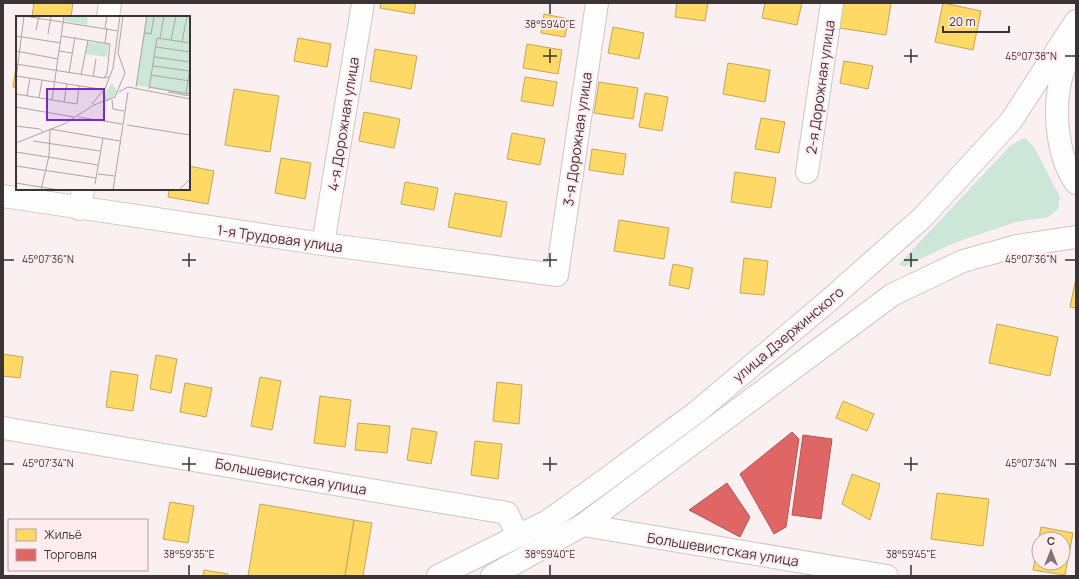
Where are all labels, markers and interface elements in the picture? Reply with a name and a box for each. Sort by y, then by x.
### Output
scale bar [943,8,1009,34]
text: 20 m [949,13,976,30]
inset map [16,16,190,190]
text: 38°59'40"E [525,17,575,31]
street label: 2-я Дорожная улица [801,19,839,155]
text: 45°07'38"N [1005,49,1057,63]
street label: 4-я Дорожная улица [323,56,363,192]
street label: 3-я Дорожная улица [558,71,596,207]
street label: 1-я Трудовая улица [216,220,344,256]
text: 45°07'36"N [22,252,74,266]
text: 45°07'36"N [1005,252,1057,266]
street label: улица Дзержинского [728,282,848,386]
street label: Большевистская улица [214,453,368,499]
text: 45°07'34"N [22,456,74,470]
text: 45°07'34"N [1005,456,1057,470]
legend [8,519,148,571]
text: Жильё [44,526,82,543]
street label: Большевистская улица [646,528,800,570]
north arrow [1031,531,1071,571]
text: С [1047,533,1055,548]
text: Торговля [44,546,97,563]
text: 38°59'35"E [164,547,215,561]
text: 38°59'40"E [525,547,575,561]
text: 38°59'45"E [886,547,936,561]

